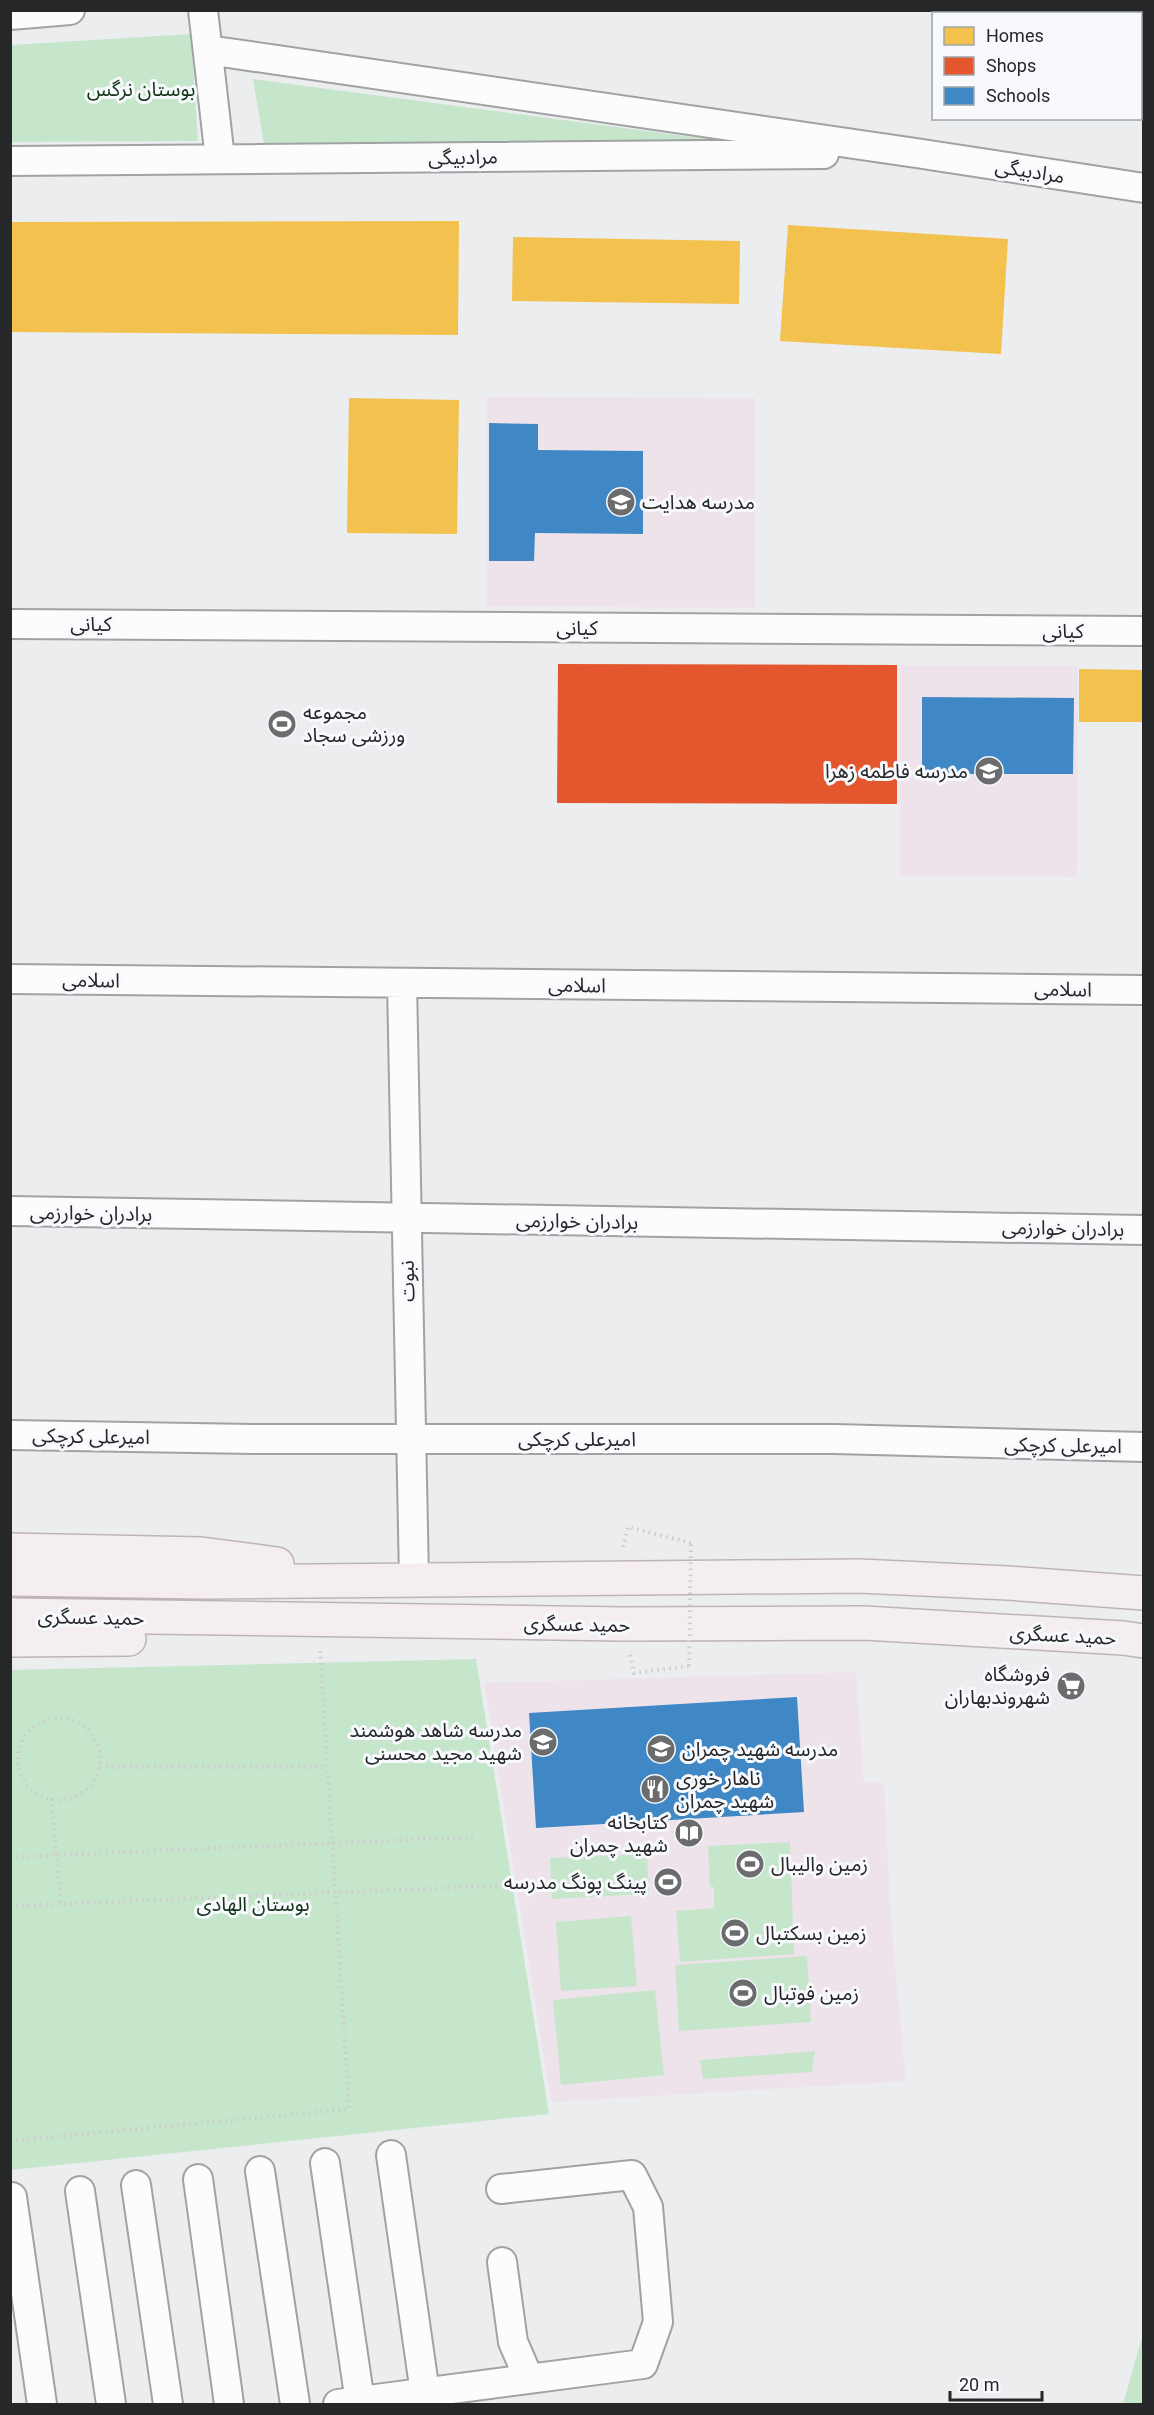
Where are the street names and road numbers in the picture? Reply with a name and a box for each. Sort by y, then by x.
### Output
street label: مرادبیگی [428,144,498,170]
street label: مرادبیگی [994,154,1066,188]
street label: کیانی [70,612,113,636]
street label: کیانی [556,616,599,640]
street label: کیانی [1042,619,1085,643]
street label: اسلامی [62,967,120,993]
street label: اسلامی [548,972,606,998]
street label: اسلامی [1034,976,1092,1002]
street label: برادران خوارزمی [30,1200,152,1226]
street label: برادران خوارزمی [516,1208,638,1234]
street label: برادران خوارزمی [1002,1215,1124,1241]
street label: نبوت [395,1260,419,1302]
street label: امیرعلی کرچکی [32,1423,150,1450]
street label: امیرعلی کرچکی [518,1427,636,1452]
street label: امیرعلی کرچکی [1004,1432,1122,1459]
street label: حمید عسگری [37,1604,145,1630]
street label: حمید عسگری [523,1611,631,1637]
street label: حمید عسگری [1009,1620,1117,1650]

